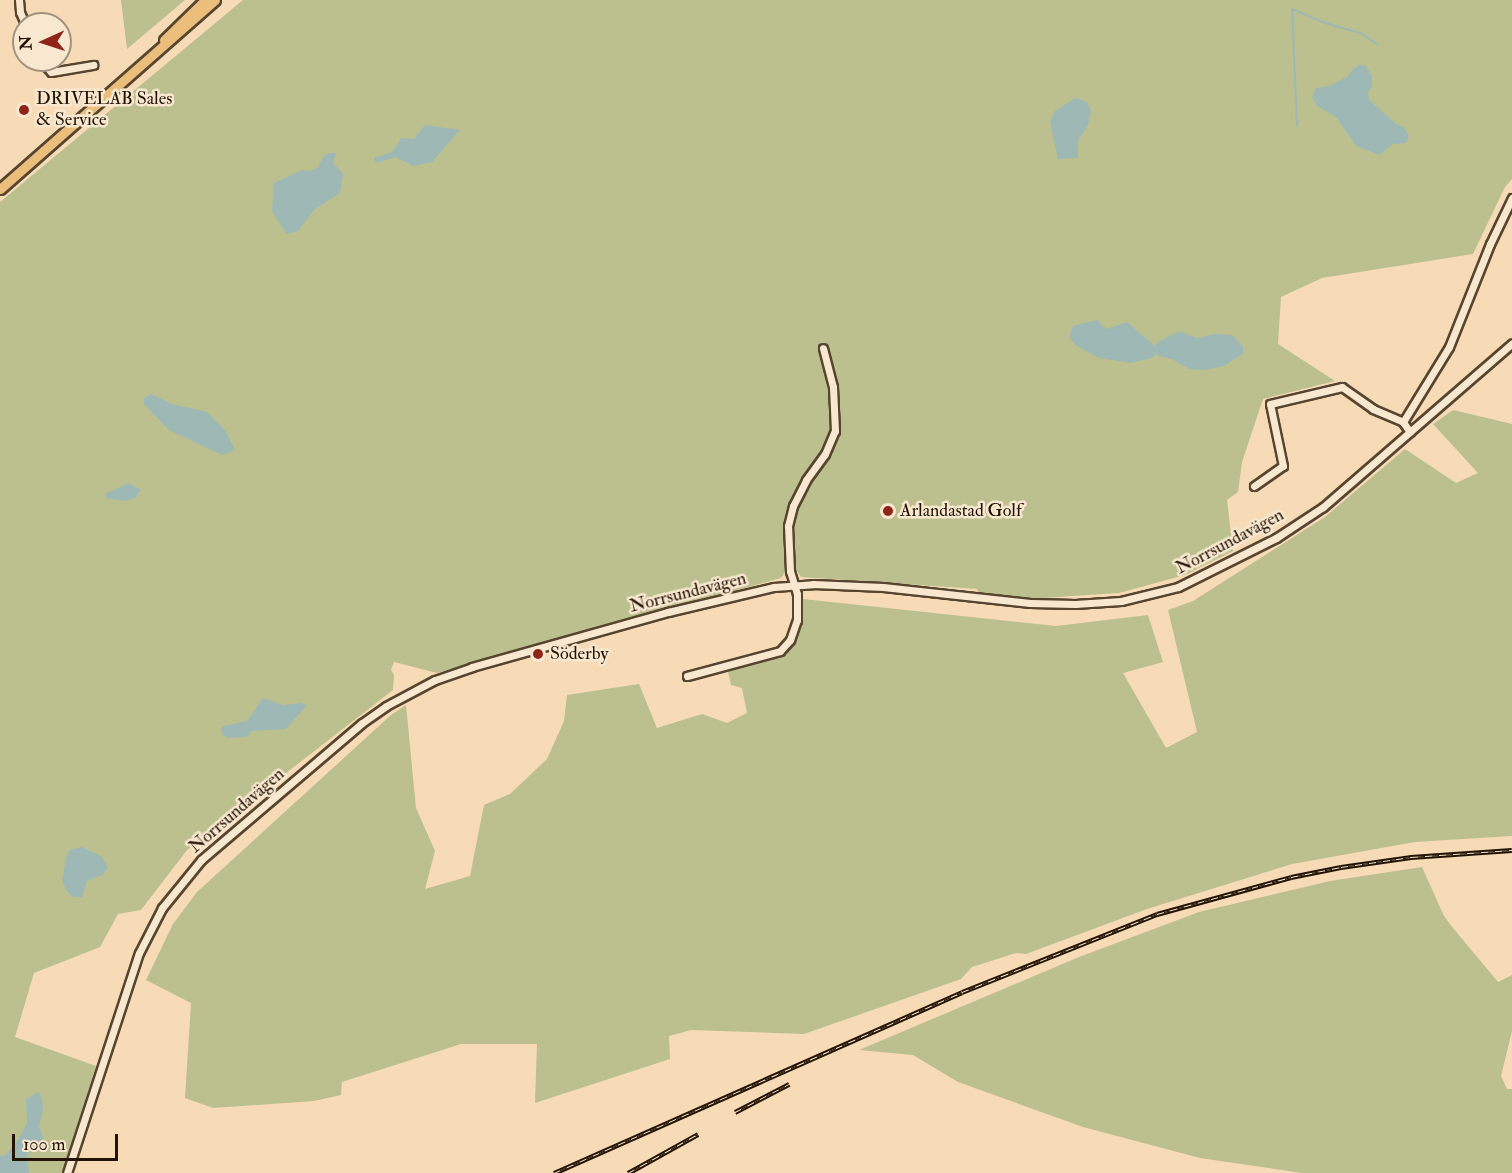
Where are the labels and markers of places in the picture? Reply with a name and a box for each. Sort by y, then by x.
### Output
place label: DRIVELAB Sales & Service [36,89,172,132]
marker: DRIVELAB Sales & Service [17,103,31,117]
place label: Arlandastad Golf [900,500,1022,522]
marker: Arlandastad Golf [881,504,895,518]
place label: Söderby [550,643,608,665]
marker: Söderby [531,647,545,661]

